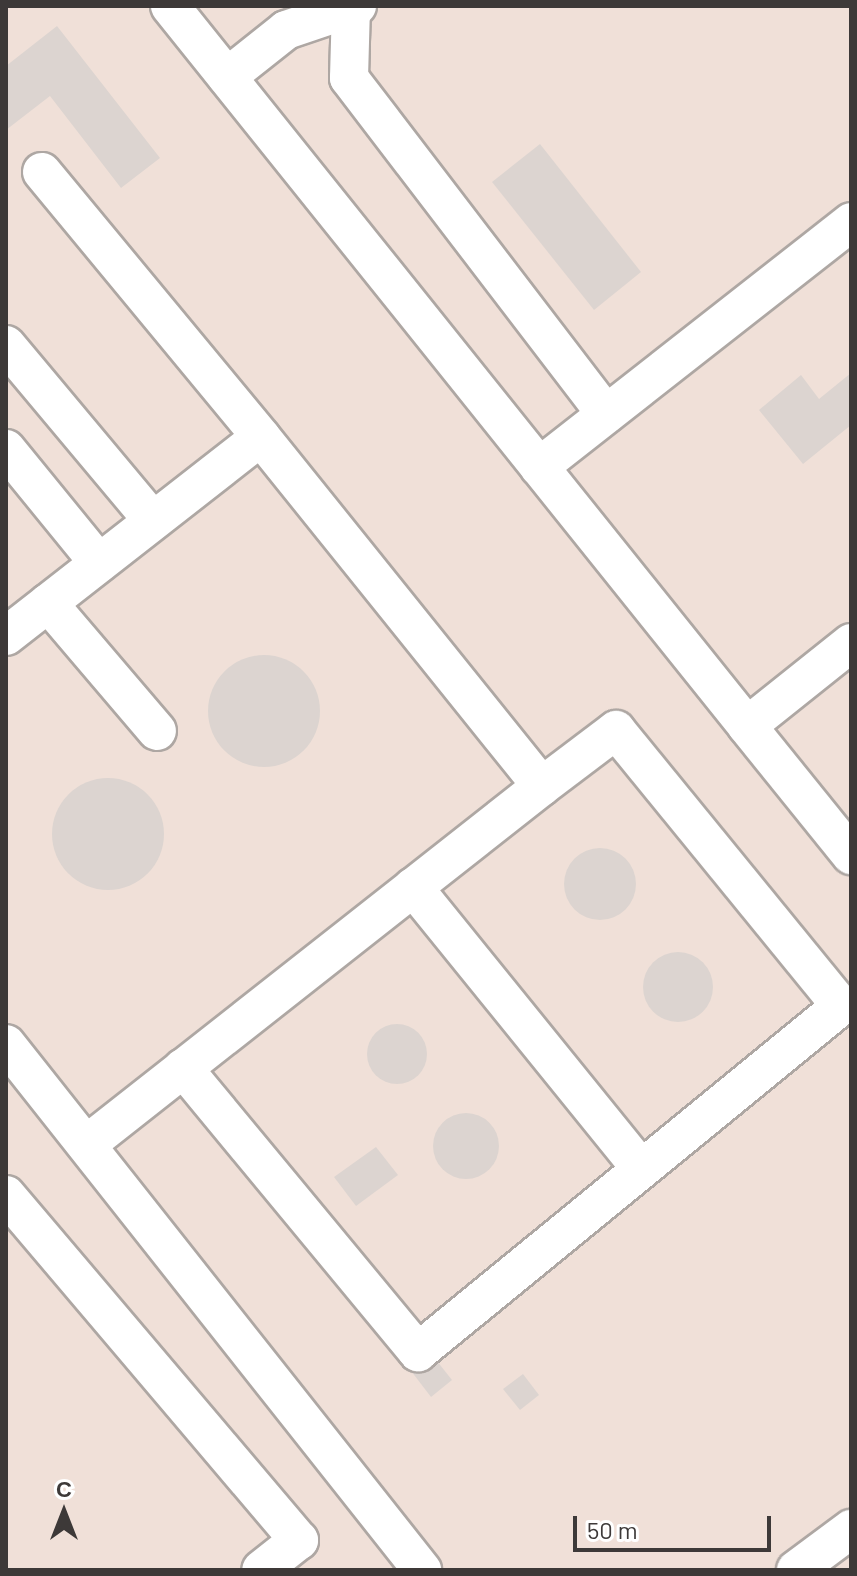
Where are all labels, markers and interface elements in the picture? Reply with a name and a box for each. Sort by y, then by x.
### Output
north arrow [24,1472,104,1552]
text: С [56,1475,72,1501]
scale bar [577,1500,775,1550]
text: 50 m [587,1515,638,1544]

